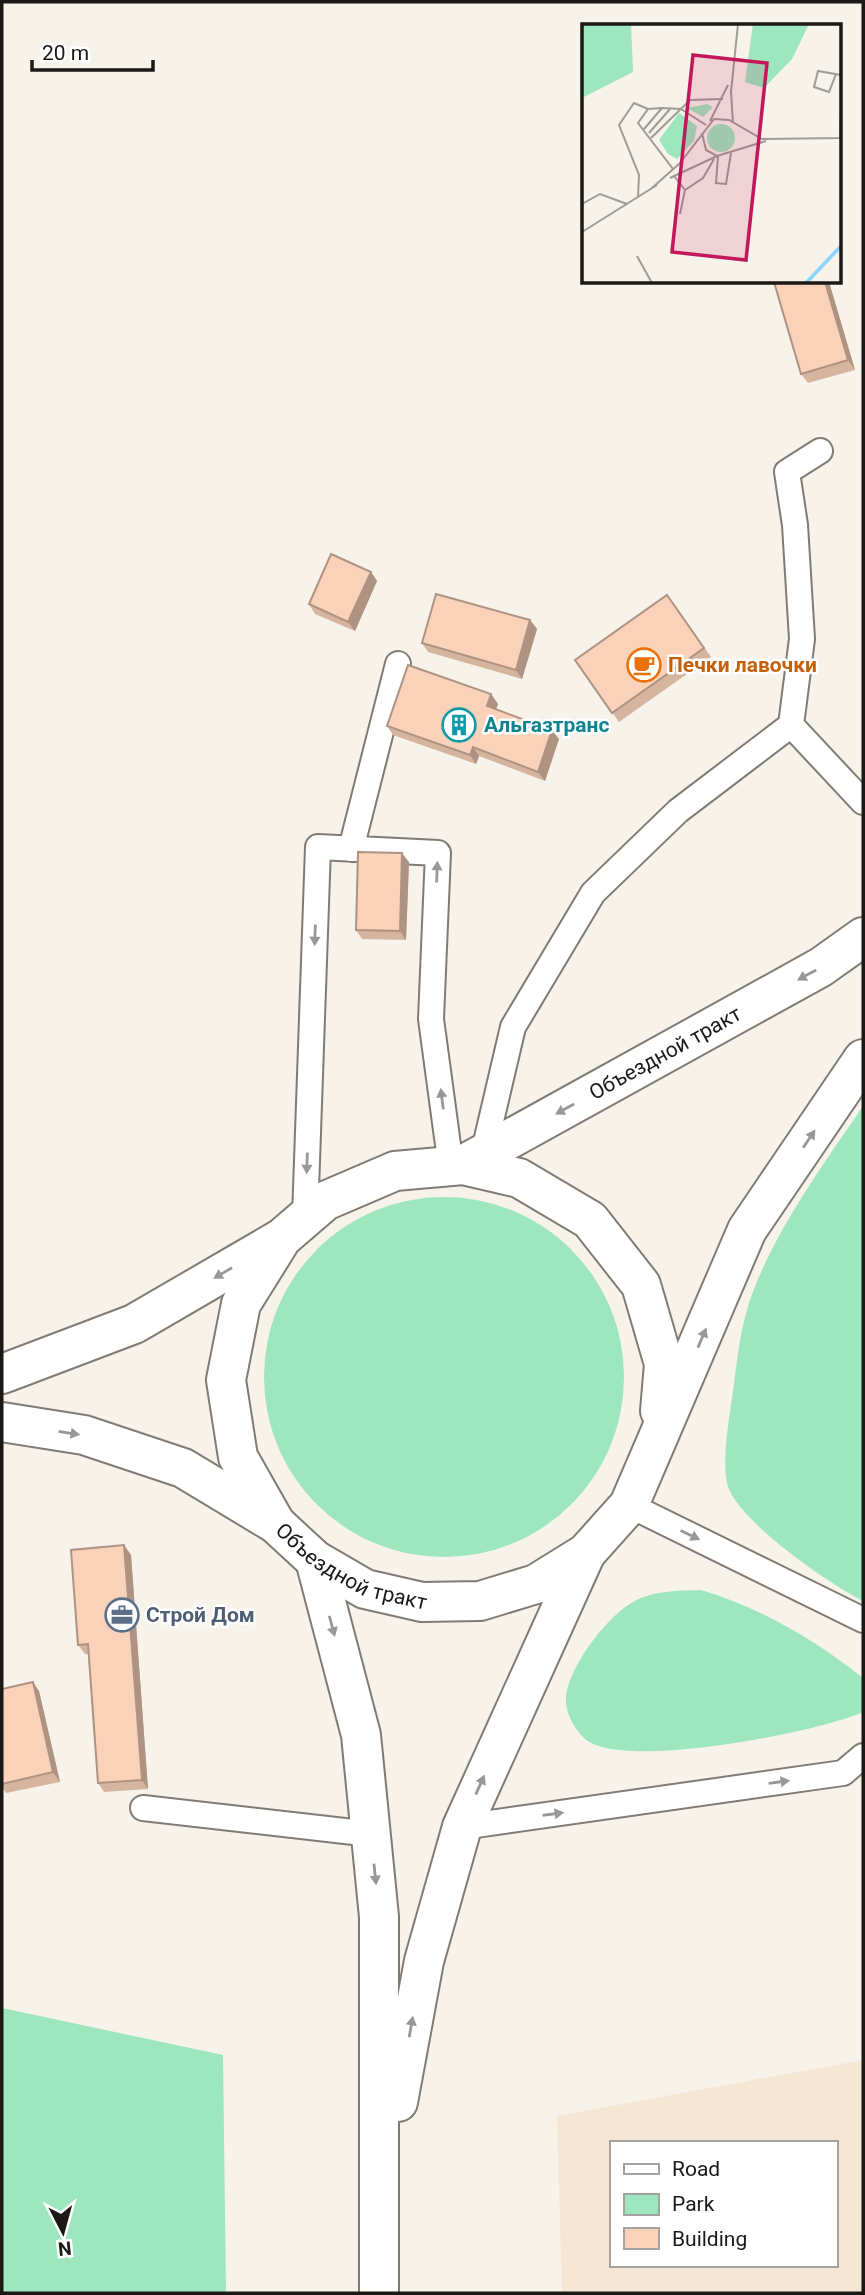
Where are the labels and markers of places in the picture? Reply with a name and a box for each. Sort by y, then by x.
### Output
cafe icon: Печки лавочки [625,646,663,684]
place label: Печки лавочки [668,653,817,677]
building icon: Альгазтранс [440,706,478,744]
place label: Альгазтранс [484,713,609,737]
office icon: Строй Дом [103,1596,141,1634]
place label: Строй Дом [146,1603,255,1627]

